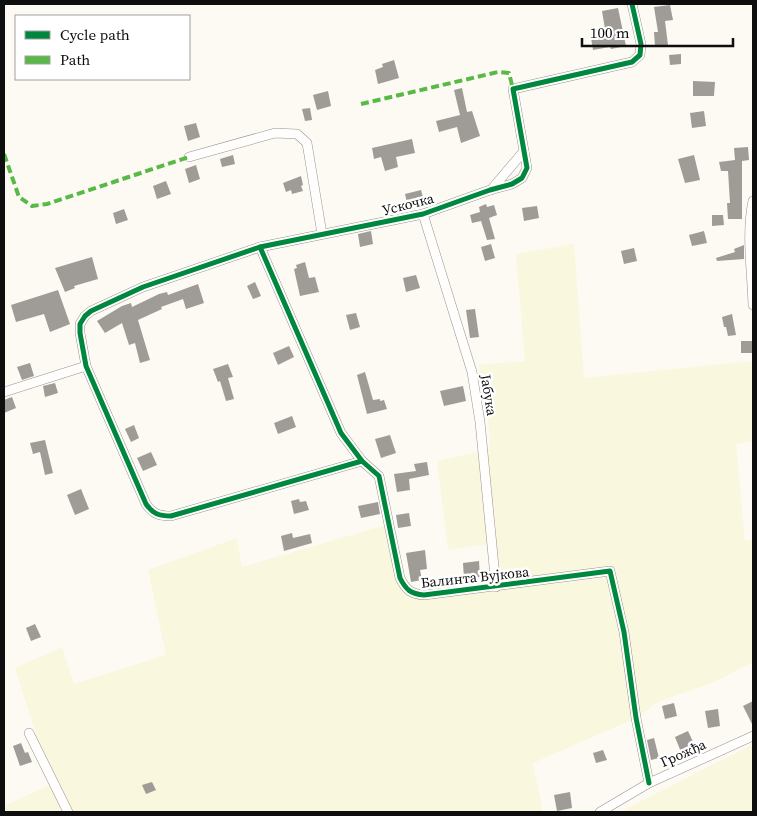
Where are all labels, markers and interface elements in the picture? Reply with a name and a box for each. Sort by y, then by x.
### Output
legend [15,15,190,80]
scale bar [582,15,733,47]
text: 100 m [590,22,630,43]
text: Cycle path [60,24,130,45]
text: Path [60,49,90,70]
street label: Ускочка [380,188,437,220]
street label: Јабука [476,372,502,418]
street label: Балинта Вујкова [420,561,531,593]
street label: Грожђа [657,734,710,772]

